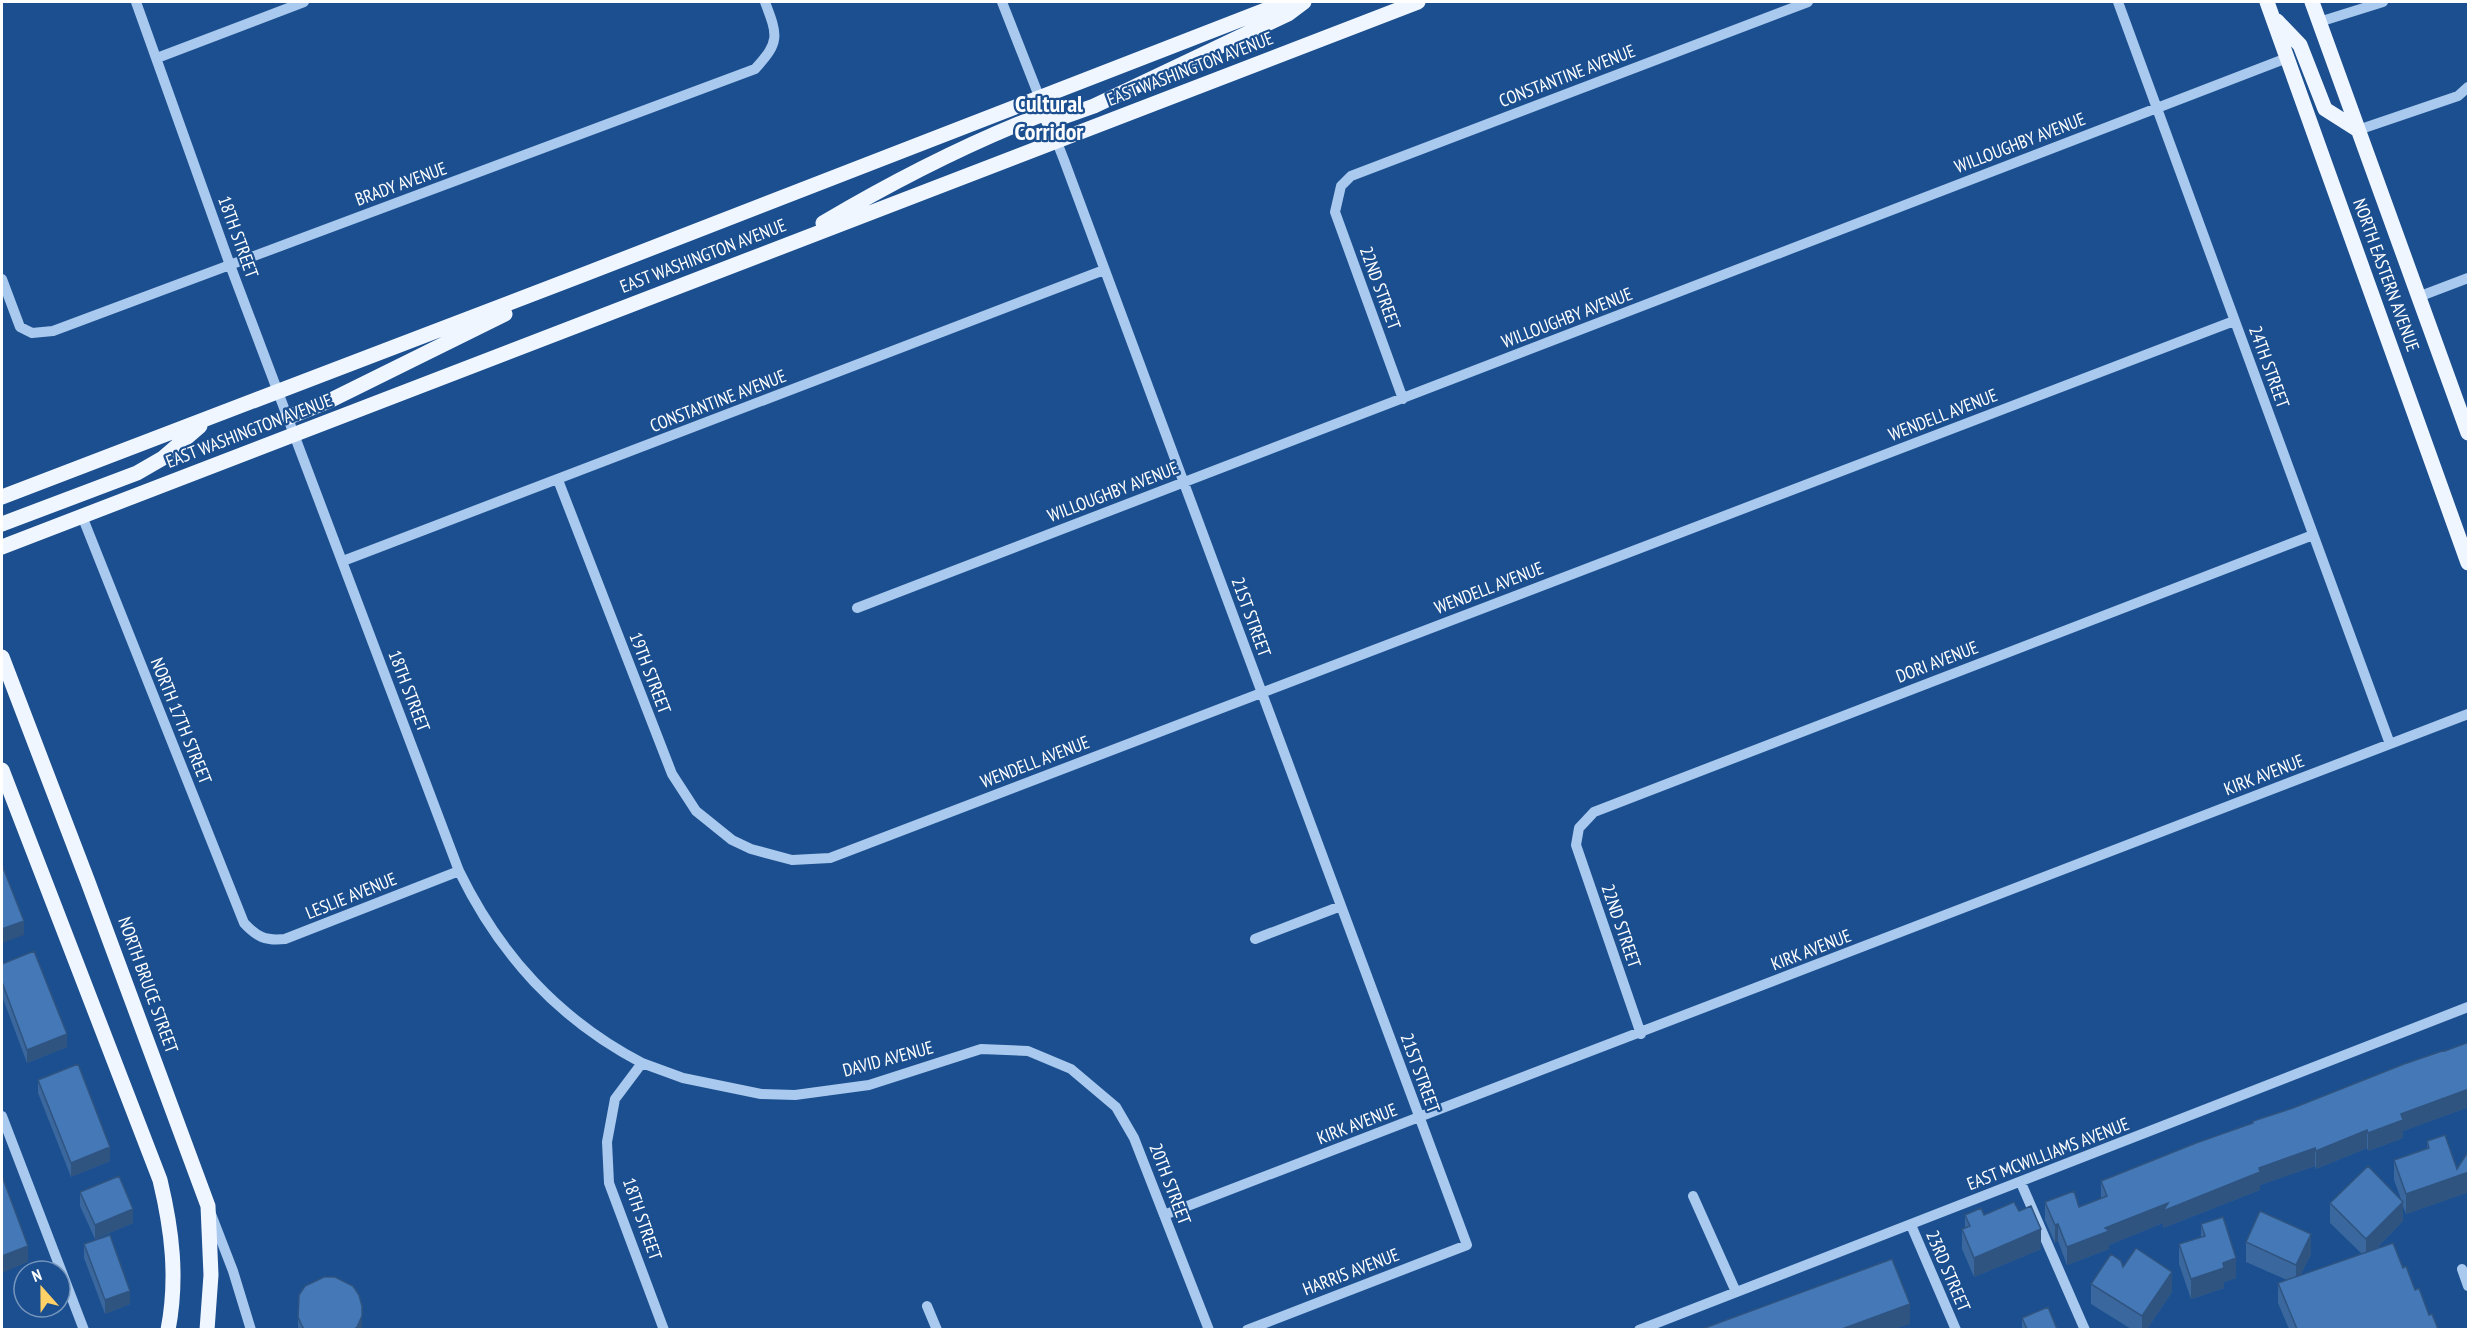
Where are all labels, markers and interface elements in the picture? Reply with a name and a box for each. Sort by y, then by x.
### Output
street label: EAST WASHINGTON AVENUE [1103,26,1276,111]
street label: CONSTANTINE AVENUE [1495,39,1638,112]
district label: Cultural Corridor [1015,88,1084,147]
street label: WILLOUGHBY AVENUE [1951,107,2088,178]
street label: BRADY AVENUE [352,156,450,211]
street label: 18TH STREET [213,193,264,281]
street label: NORTH EASTERN AVENUE [2348,195,2425,354]
street label: EAST WASHINGTON AVENUE [616,213,789,298]
street label: 22ND STREET [1355,243,1406,333]
street label: WILLOUGHBY AVENUE [1498,282,1635,353]
street label: 24TH STREET [2244,323,2295,411]
street label: CONSTANTINE AVENUE [646,364,789,437]
street label: WENDELL AVENUE [1885,383,2001,446]
street label: EAST WASHINGTON AVENUE [162,388,335,473]
street label: WILLOUGHBY AVENUE [1044,456,1181,527]
street label: WENDELL AVENUE [1431,556,1547,619]
street label: 21ST STREET [1226,574,1276,660]
street label: 19TH STREET [624,629,677,717]
street label: DORI AVENUE [1892,635,1981,688]
street label: 18TH STREET [383,647,436,735]
street label: NORTH 17TH STREET [146,654,217,787]
street label: WENDELL AVENUE [977,730,1093,793]
street label: KIRK AVENUE [2220,749,2307,800]
street label: LESLIE AVENUE [302,867,400,924]
street label: 22ND STREET [1596,881,1647,971]
street label: NORTH BRUCE STREET [113,914,184,1056]
street label: KIRK AVENUE [1767,924,1854,975]
street label: 21ST STREET [1395,1030,1445,1116]
street label: DAVID AVENUE [840,1035,936,1082]
street label: KIRK AVENUE [1313,1098,1400,1149]
street label: EAST MCWILLIAMS AVENUE [1963,1112,2132,1195]
street label: 20TH STREET [1144,1140,1197,1228]
street label: 18TH STREET [618,1175,667,1263]
street label: 23RD STREET [1921,1227,1976,1315]
street label: HARRIS AVENUE [1299,1243,1402,1300]
north arrow [12,1259,72,1319]
text: N [29,1264,44,1286]

